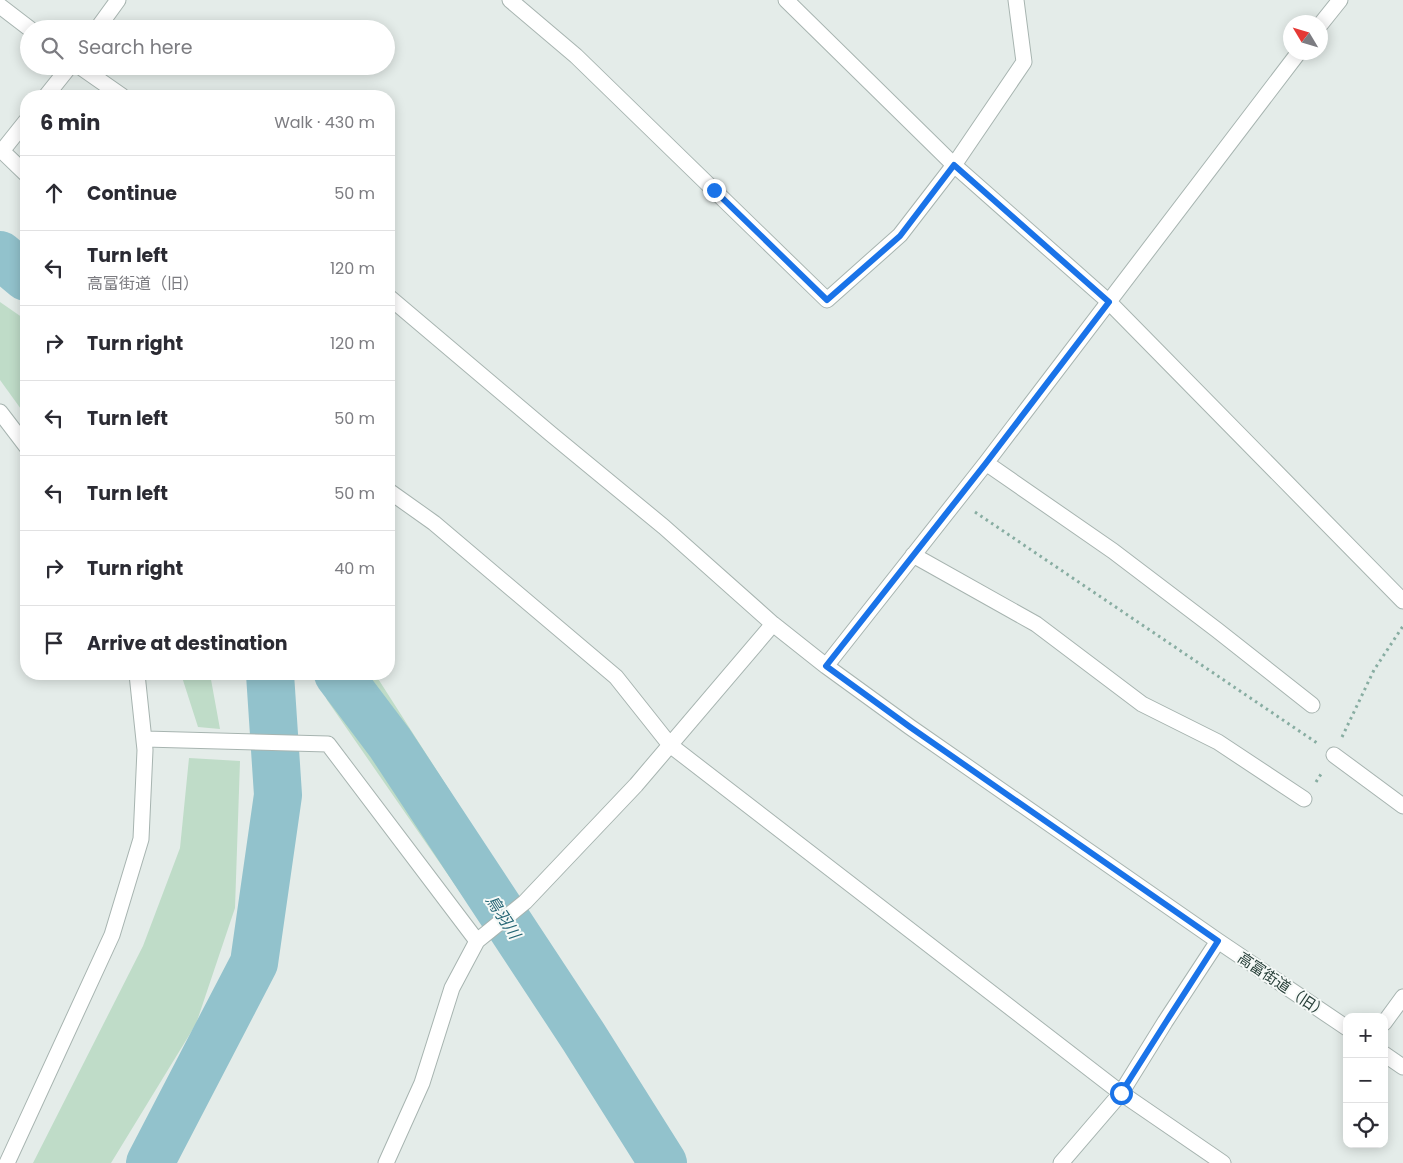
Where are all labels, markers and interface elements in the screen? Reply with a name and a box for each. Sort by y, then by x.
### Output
north arrow [1283,15,1328,60]
search box [20,20,395,75]
icon: search [38,34,66,62]
text: Search here [78,34,192,61]
text: 6 min [40,108,100,137]
text: Walk · 430 m [274,111,375,134]
icon: ahead [40,179,68,207]
route end [703,179,726,202]
text: Continue [87,180,177,207]
text: 50 m [334,182,375,205]
text: Turn left [87,242,168,269]
icon: left [40,254,68,282]
text: 120 m [330,257,375,280]
text: 高富街道（旧） [87,272,199,295]
icon: right [40,329,68,357]
text: Turn right [87,330,183,357]
text: 120 m [330,332,375,355]
icon: left [40,404,68,432]
text: Turn left [87,405,168,432]
text: 50 m [334,407,375,430]
icon: left [40,479,68,507]
text: Turn left [87,480,168,507]
text: 50 m [334,482,375,505]
icon: right [40,554,68,582]
text: Turn right [87,555,183,582]
text: 40 m [334,557,375,580]
icon: arrive [40,629,68,657]
text: Arrive at destination [87,630,288,657]
water label: 鳥羽川 [480,891,527,945]
street label: 高富街道（旧） [1234,947,1332,1023]
map controls [1343,1013,1388,1148]
button: + [1343,1013,1388,1058]
button: − [1343,1058,1388,1103]
route start [1110,1082,1133,1105]
button: locate [1343,1103,1388,1148]

